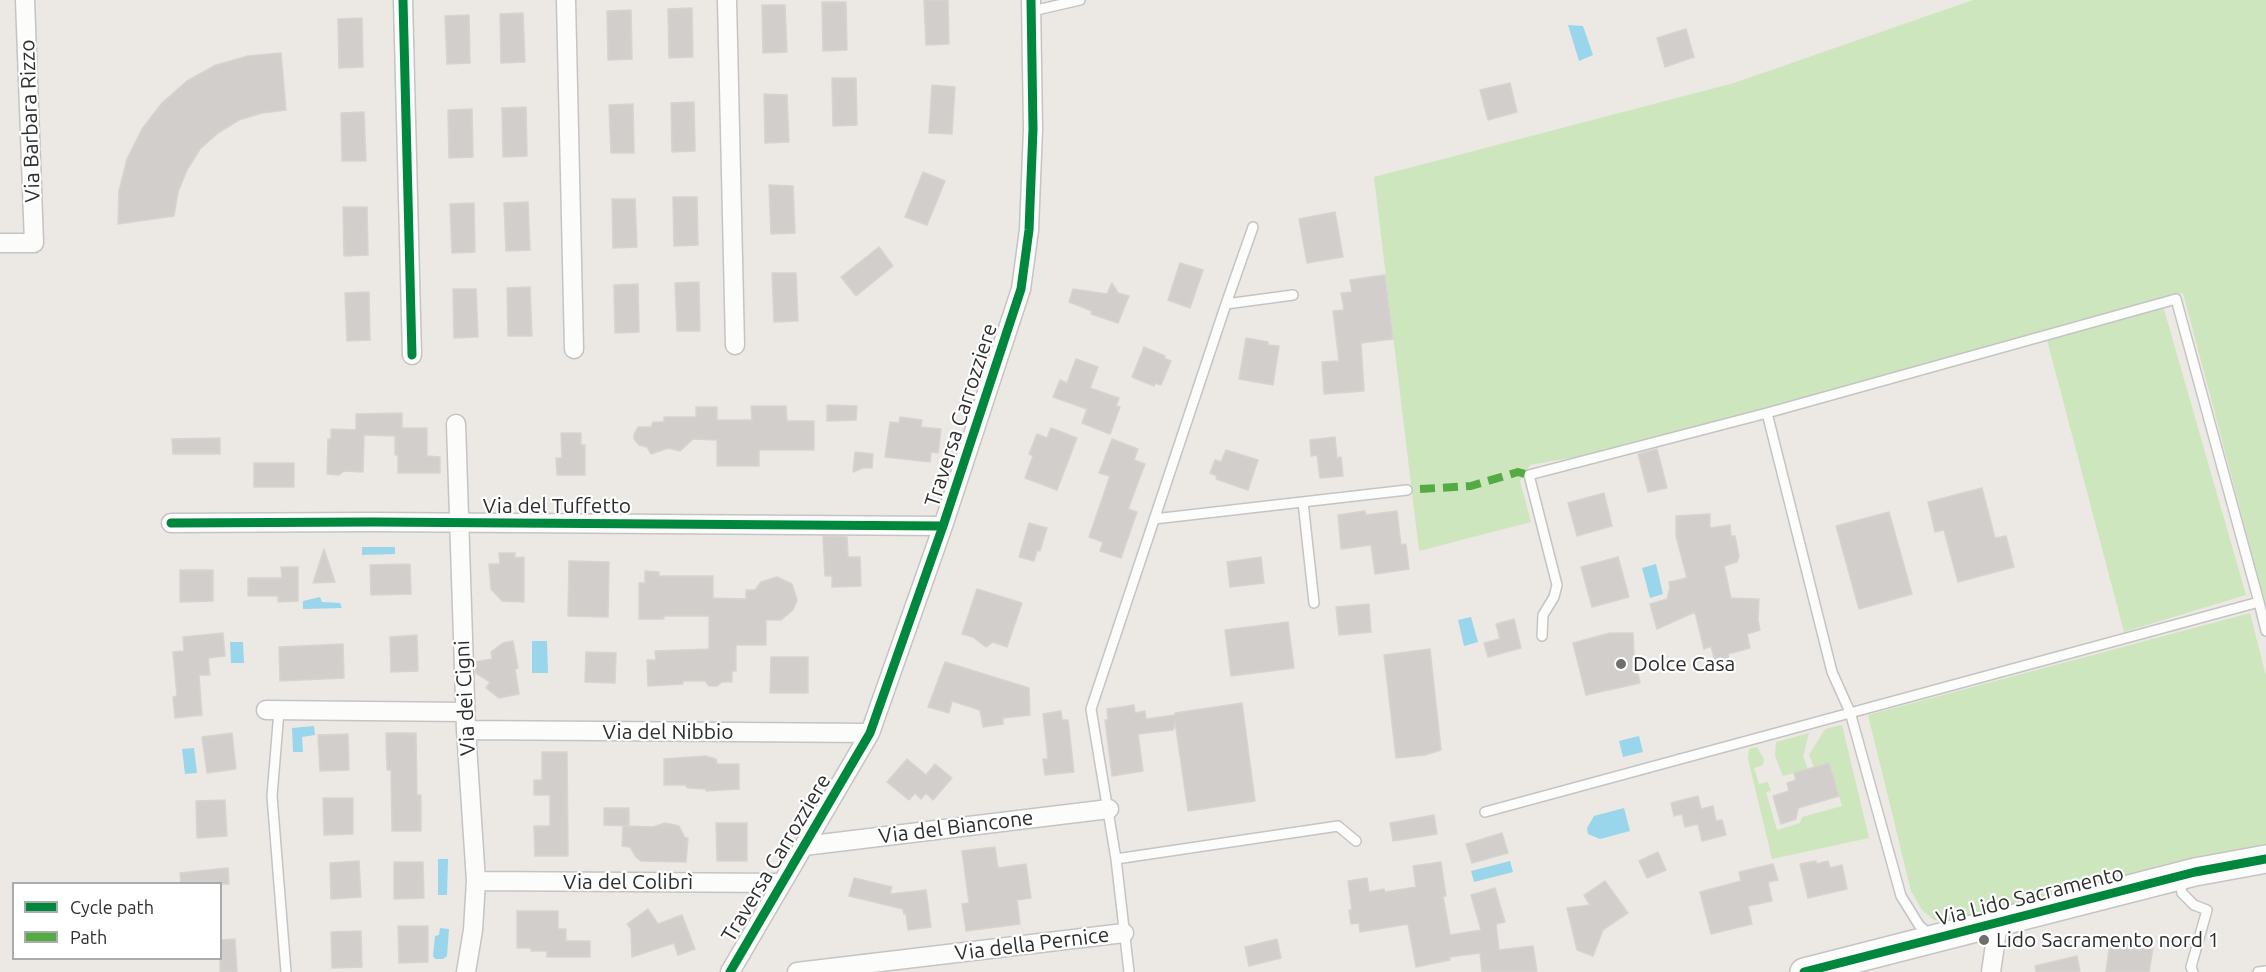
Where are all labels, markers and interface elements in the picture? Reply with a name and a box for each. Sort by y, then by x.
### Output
street label: Via Barbara Rizzo [15,39,45,203]
street label: Traversa Carrozziere [919,320,1003,510]
street label: Via del Tuffetto [483,493,631,519]
street label: Via dei Cigni [449,640,481,756]
place label: Dolce Casa [1633,651,1735,677]
marker: Dolce Casa [1614,657,1628,671]
street label: Via del Nibbio [603,719,733,745]
street label: Traversa Carrozziere [716,769,836,947]
street label: Via del Biancone [877,805,1035,849]
street label: Via Lido Sacramento [1934,861,2126,931]
street label: Via del Colibrì [563,869,693,895]
legend [12,882,222,960]
text: Cycle path [70,897,154,917]
street label: Via della Pernice [953,922,1111,966]
text: Path [70,927,107,947]
place label: Lido Sacramento nord 1 [1996,927,2220,953]
marker: Lido Sacramento nord 1 [1977,933,1991,947]

